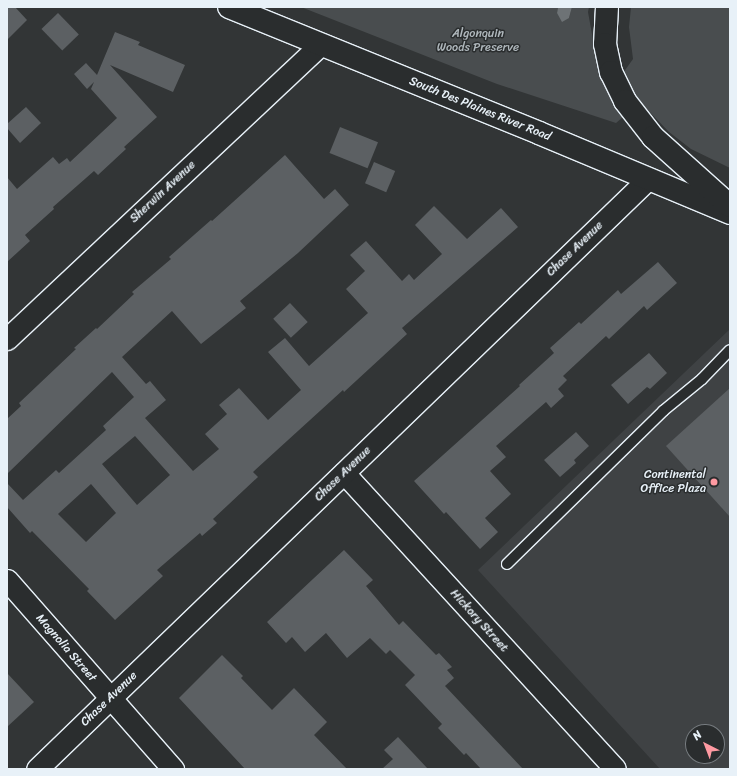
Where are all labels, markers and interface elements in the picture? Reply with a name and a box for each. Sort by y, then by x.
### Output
park label: Algonquin Woods Preserve [437,27,519,55]
street label: South Des Plaines River Road [406,74,554,144]
street label: Sherwin Avenue [127,158,199,226]
street label: Chase Avenue [544,218,606,280]
street label: Chase Avenue [312,443,374,505]
place label: Continental Office Plaza [641,468,706,496]
marker: Continental Office Plaza [709,477,719,487]
street label: Hickory Street [447,587,511,655]
street label: Magnolia Street [33,611,99,685]
street label: Chase Avenue [78,668,140,730]
north arrow [685,724,725,764]
text: N [688,726,706,745]

